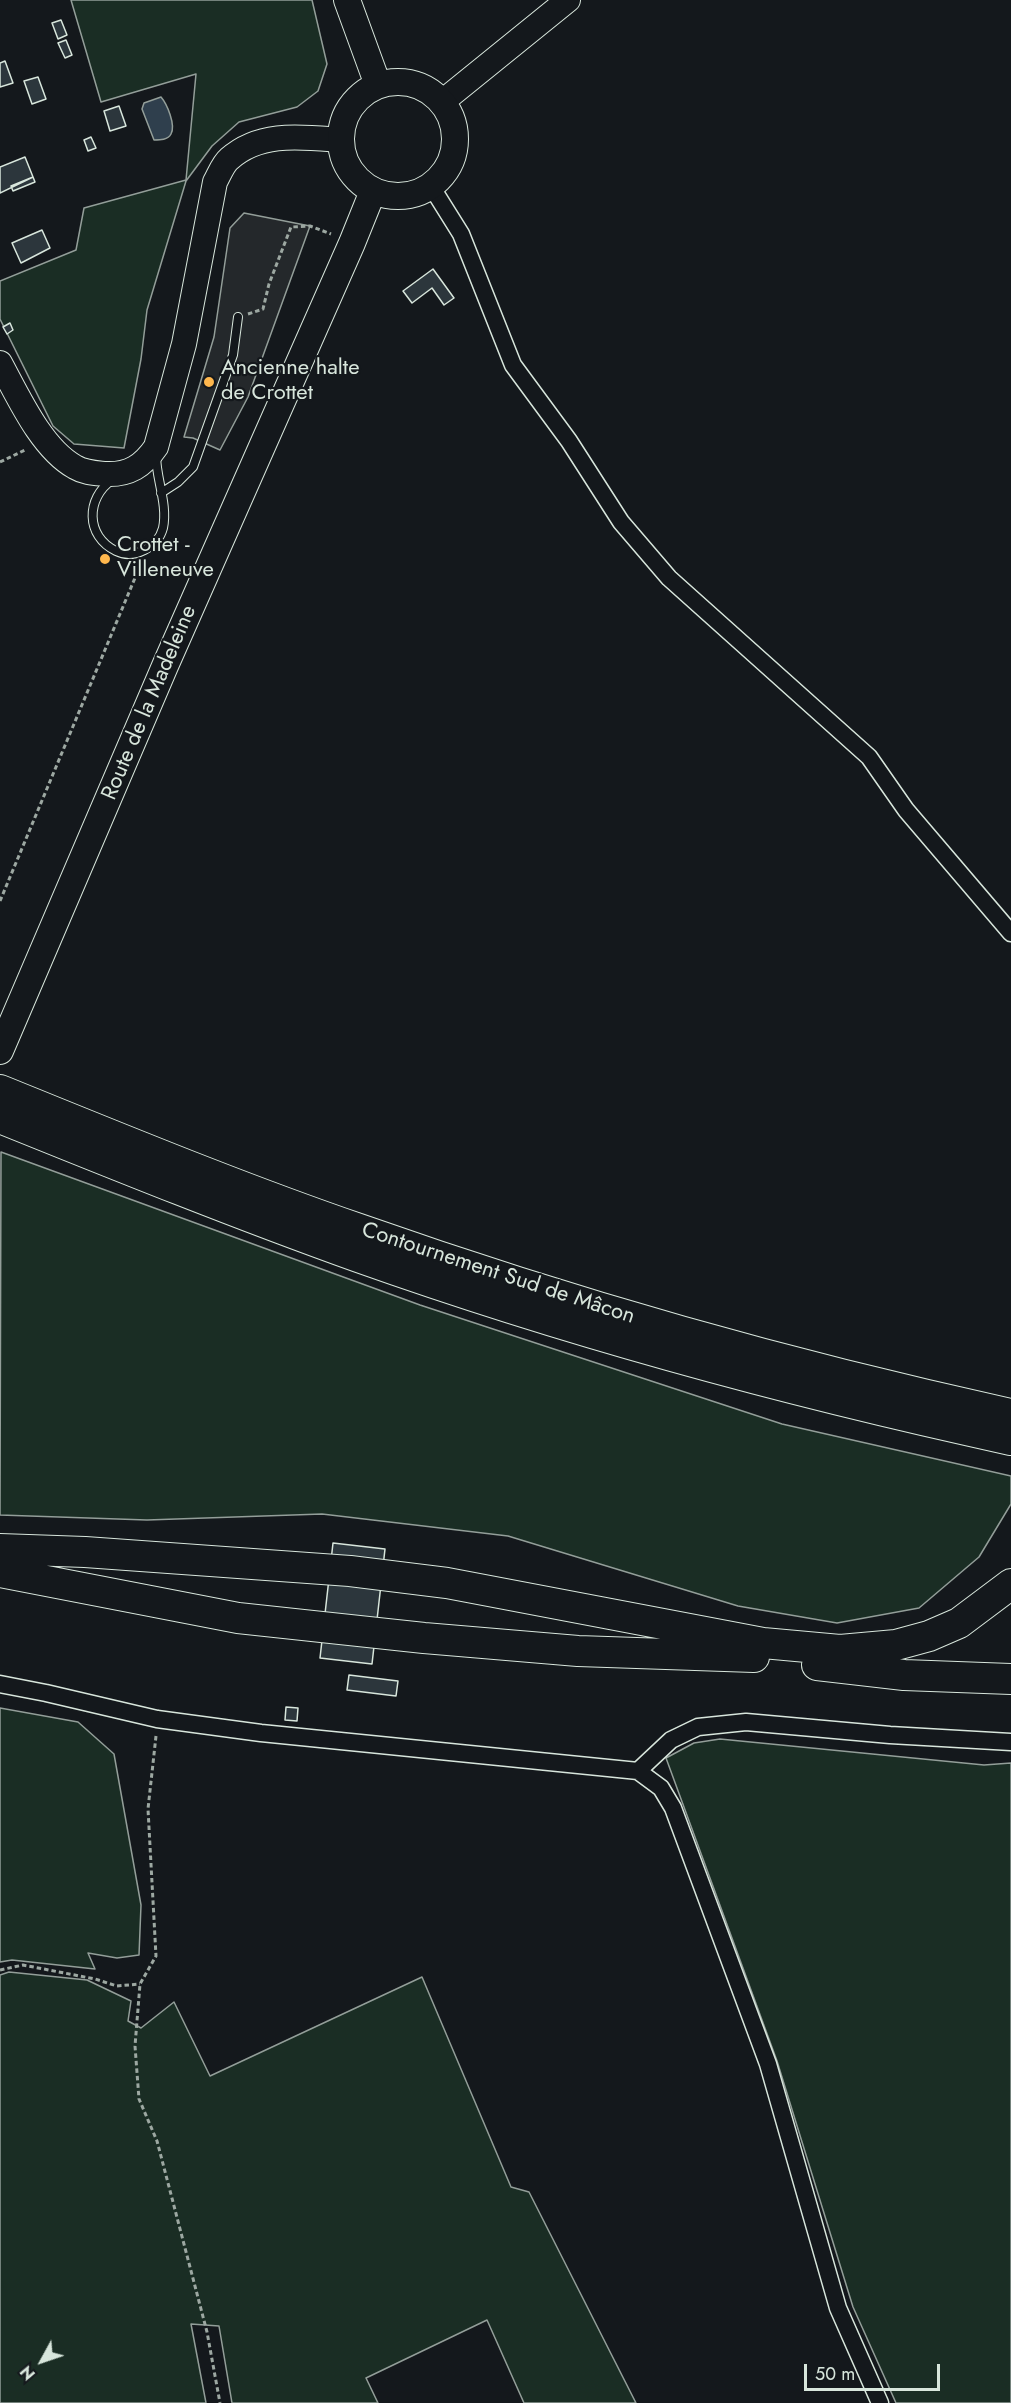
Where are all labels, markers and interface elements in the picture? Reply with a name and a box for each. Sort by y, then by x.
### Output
place label: Ancienne halte de Crottet [221,356,359,408]
marker: Ancienne halte de Crottet [202,375,216,389]
place label: Crottet - Villeneuve [117,533,214,584]
marker: Crottet - Villeneuve [98,552,112,566]
street label: Route de la Madeleine [97,602,203,804]
street label: Contournement Sud de Mâcon [358,1217,638,1331]
north arrow [12,2331,72,2391]
scale bar [807,2352,944,2390]
text: N [15,2361,41,2385]
text: 50 m [815,2361,855,2387]

